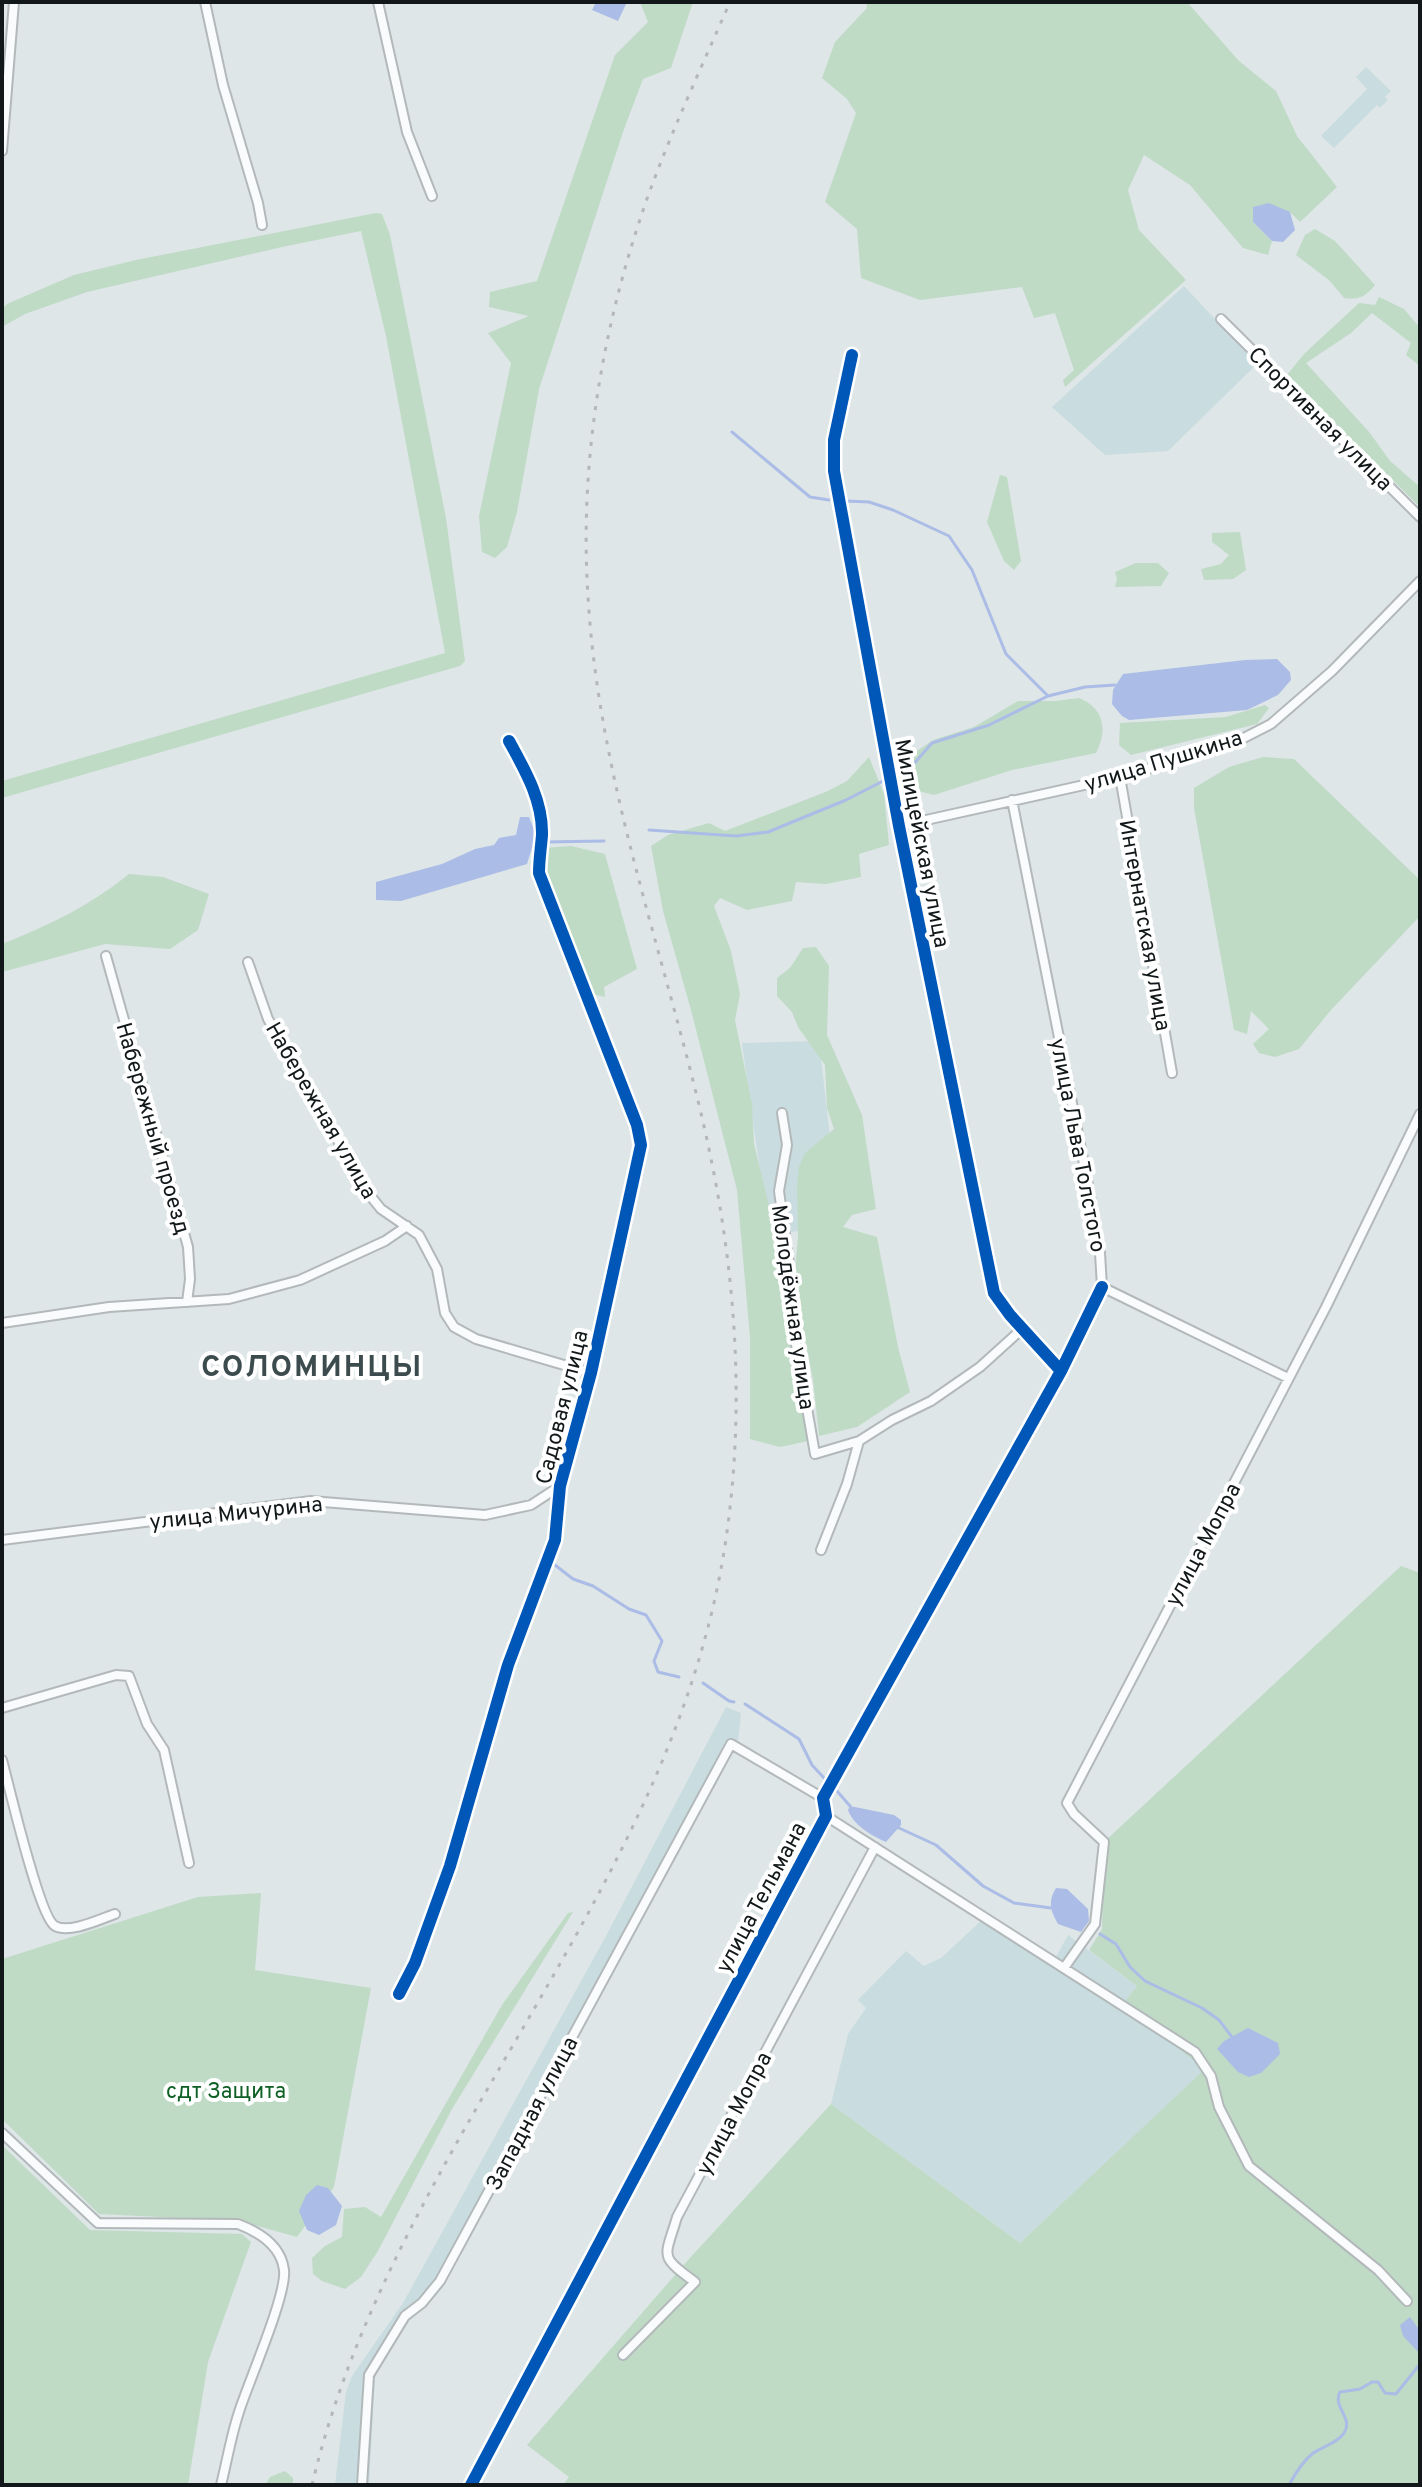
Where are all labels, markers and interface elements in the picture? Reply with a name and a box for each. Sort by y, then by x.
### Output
street label: Спортивная улица [1241,342,1397,498]
street label: улица Пушкина [1081,726,1246,799]
street label: Милицейская улица [887,737,954,950]
street label: Интернатская улица [1112,818,1175,1033]
street label: Набережная улица [258,1018,381,1204]
street label: Набережный проезд [108,1020,195,1238]
street label: улица Льва Толстого [1043,1036,1111,1255]
street label: Молодёжная улица [764,1203,819,1412]
street label: Садовая улица [531,1328,596,1487]
district label: СОЛОМИНЦЫ [201,1350,423,1387]
street label: улица Мопра [1160,1479,1248,1611]
street label: улица Мичурина [148,1492,324,1537]
street label: улица Тельмана [711,1818,813,1978]
street label: Западная улица [481,2033,585,2196]
street label: улица Мопра [691,2048,779,2180]
park label: сдт Защита [166,2079,286,2106]

